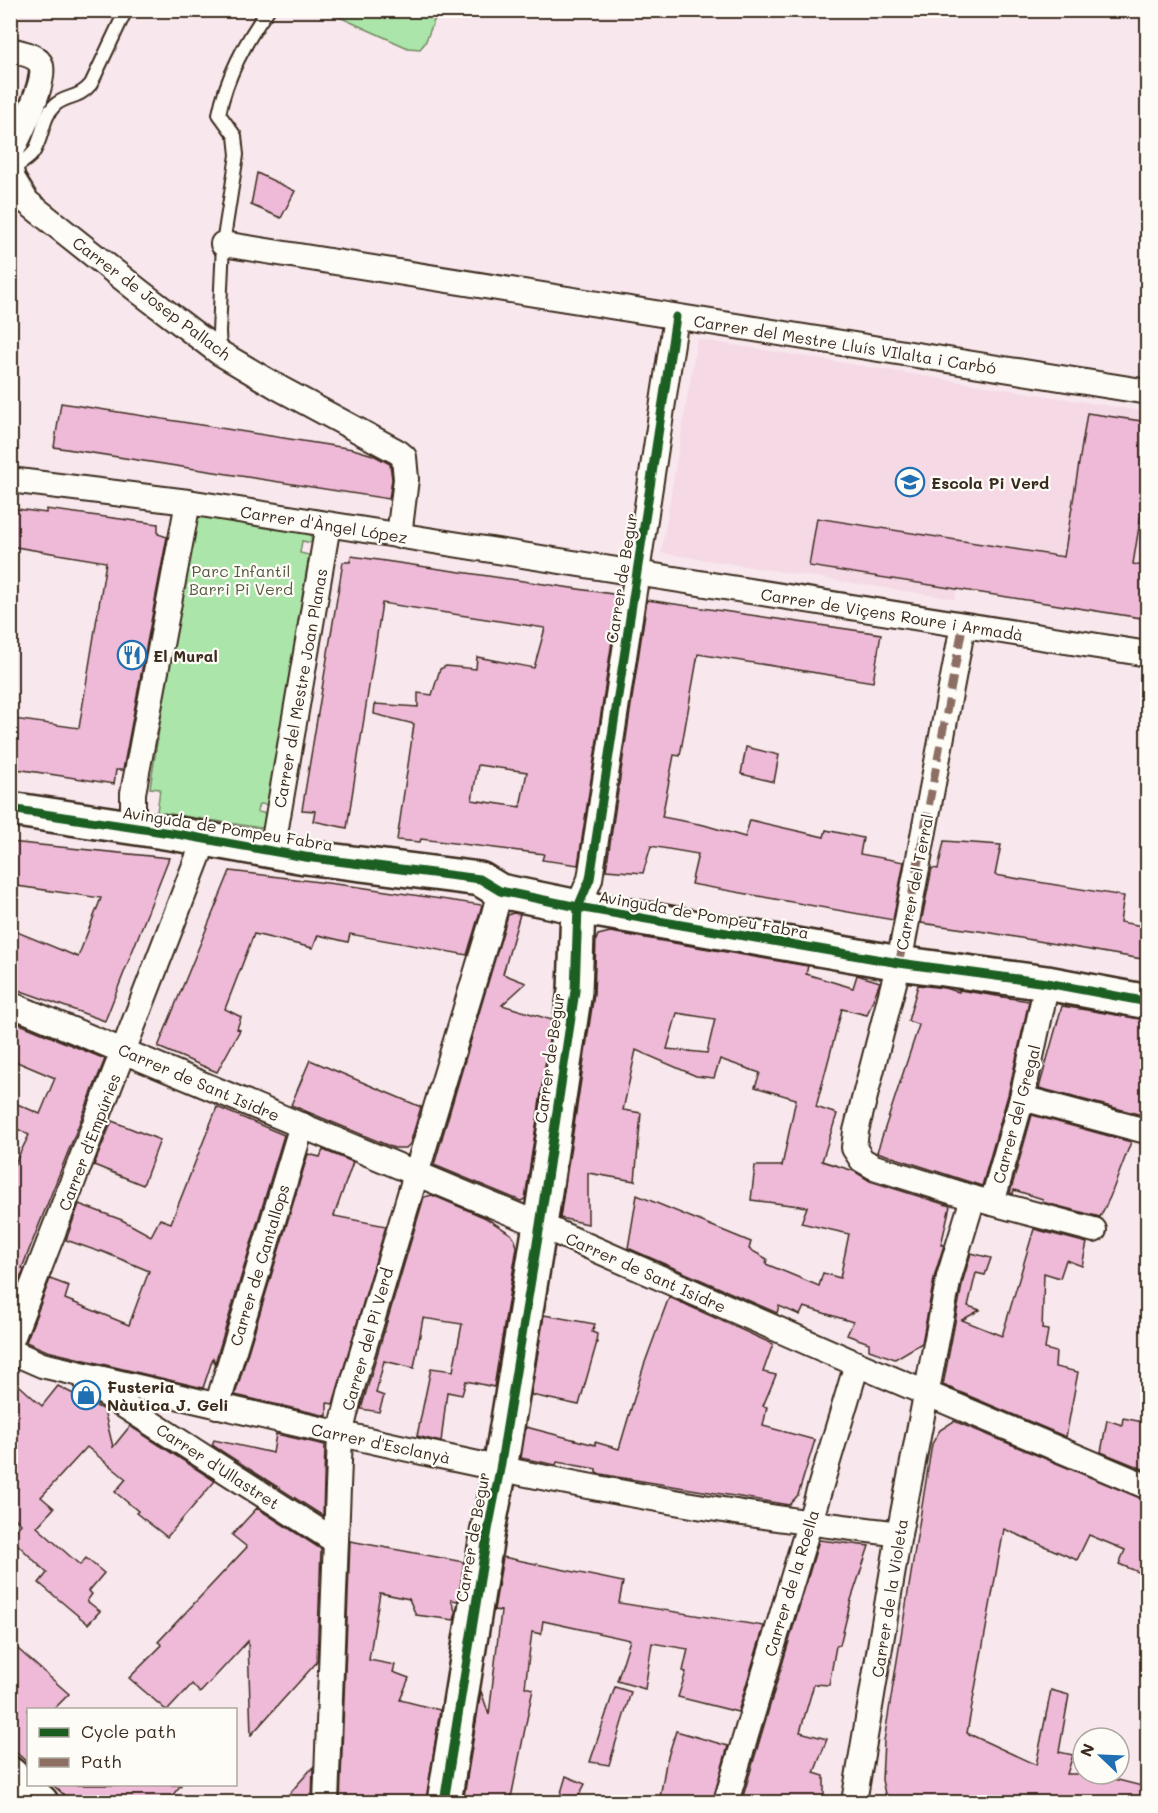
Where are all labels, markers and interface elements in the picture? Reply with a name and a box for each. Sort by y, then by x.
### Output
street label: Carrer de Josep Pallach [69,232,235,364]
street label: Carrer del Mestre Lluís VIlalta i Carbó [692,310,998,378]
school or university icon: Escola Pi Verd [894,466,926,498]
place label: Escola Pi Verd [931,472,1049,493]
street label: Carrer d'Àngel López [239,500,409,548]
street label: Carrer de Begur [600,511,642,645]
park label: Parc Infantil Barri Pi Verd [189,560,293,599]
street label: Carrer del Mestre Joan Planas [269,567,331,809]
street label: Carrer de Viçens Roure i Armadà [759,583,1025,645]
restaurant icon: El Mural [116,639,148,671]
place label: El Mural [153,645,218,666]
street label: Avinguda de Pompeu Fabra [121,801,335,855]
street label: Carrer del Terral [890,812,938,952]
street label: Avinguda de Pompeu Fabra [597,885,811,943]
street label: Carrer de Begur [529,991,569,1125]
street label: Carrer de Sant Isidre [115,1038,283,1126]
street label: Carrer del Gregal [987,1042,1045,1186]
street label: Carrer d'Empúries [53,1070,125,1214]
street label: Carrer de Cantallops [224,1182,294,1348]
street label: Carrer de Sant Isidre [563,1227,729,1317]
street label: Carrer del Pi Verd [337,1265,397,1413]
place label: Fusteria Nàutica J. Geli [107,1376,229,1415]
shop icon: Fusteria Nàutica J. Geli [70,1379,102,1411]
street label: Carrer d'Ullastret [152,1418,284,1514]
street label: Carrer d'Esclanyà [310,1418,453,1468]
street label: Carrer de Begur [450,1470,494,1604]
street label: Carrer de la Roella [759,1507,823,1659]
street label: Carrer de la Violeta [866,1517,912,1679]
legend [27,1708,237,1786]
text: Cycle path [81,1719,176,1743]
north arrow [1071,1726,1131,1786]
text: N [1075,1740,1099,1760]
text: Path [81,1749,121,1773]

